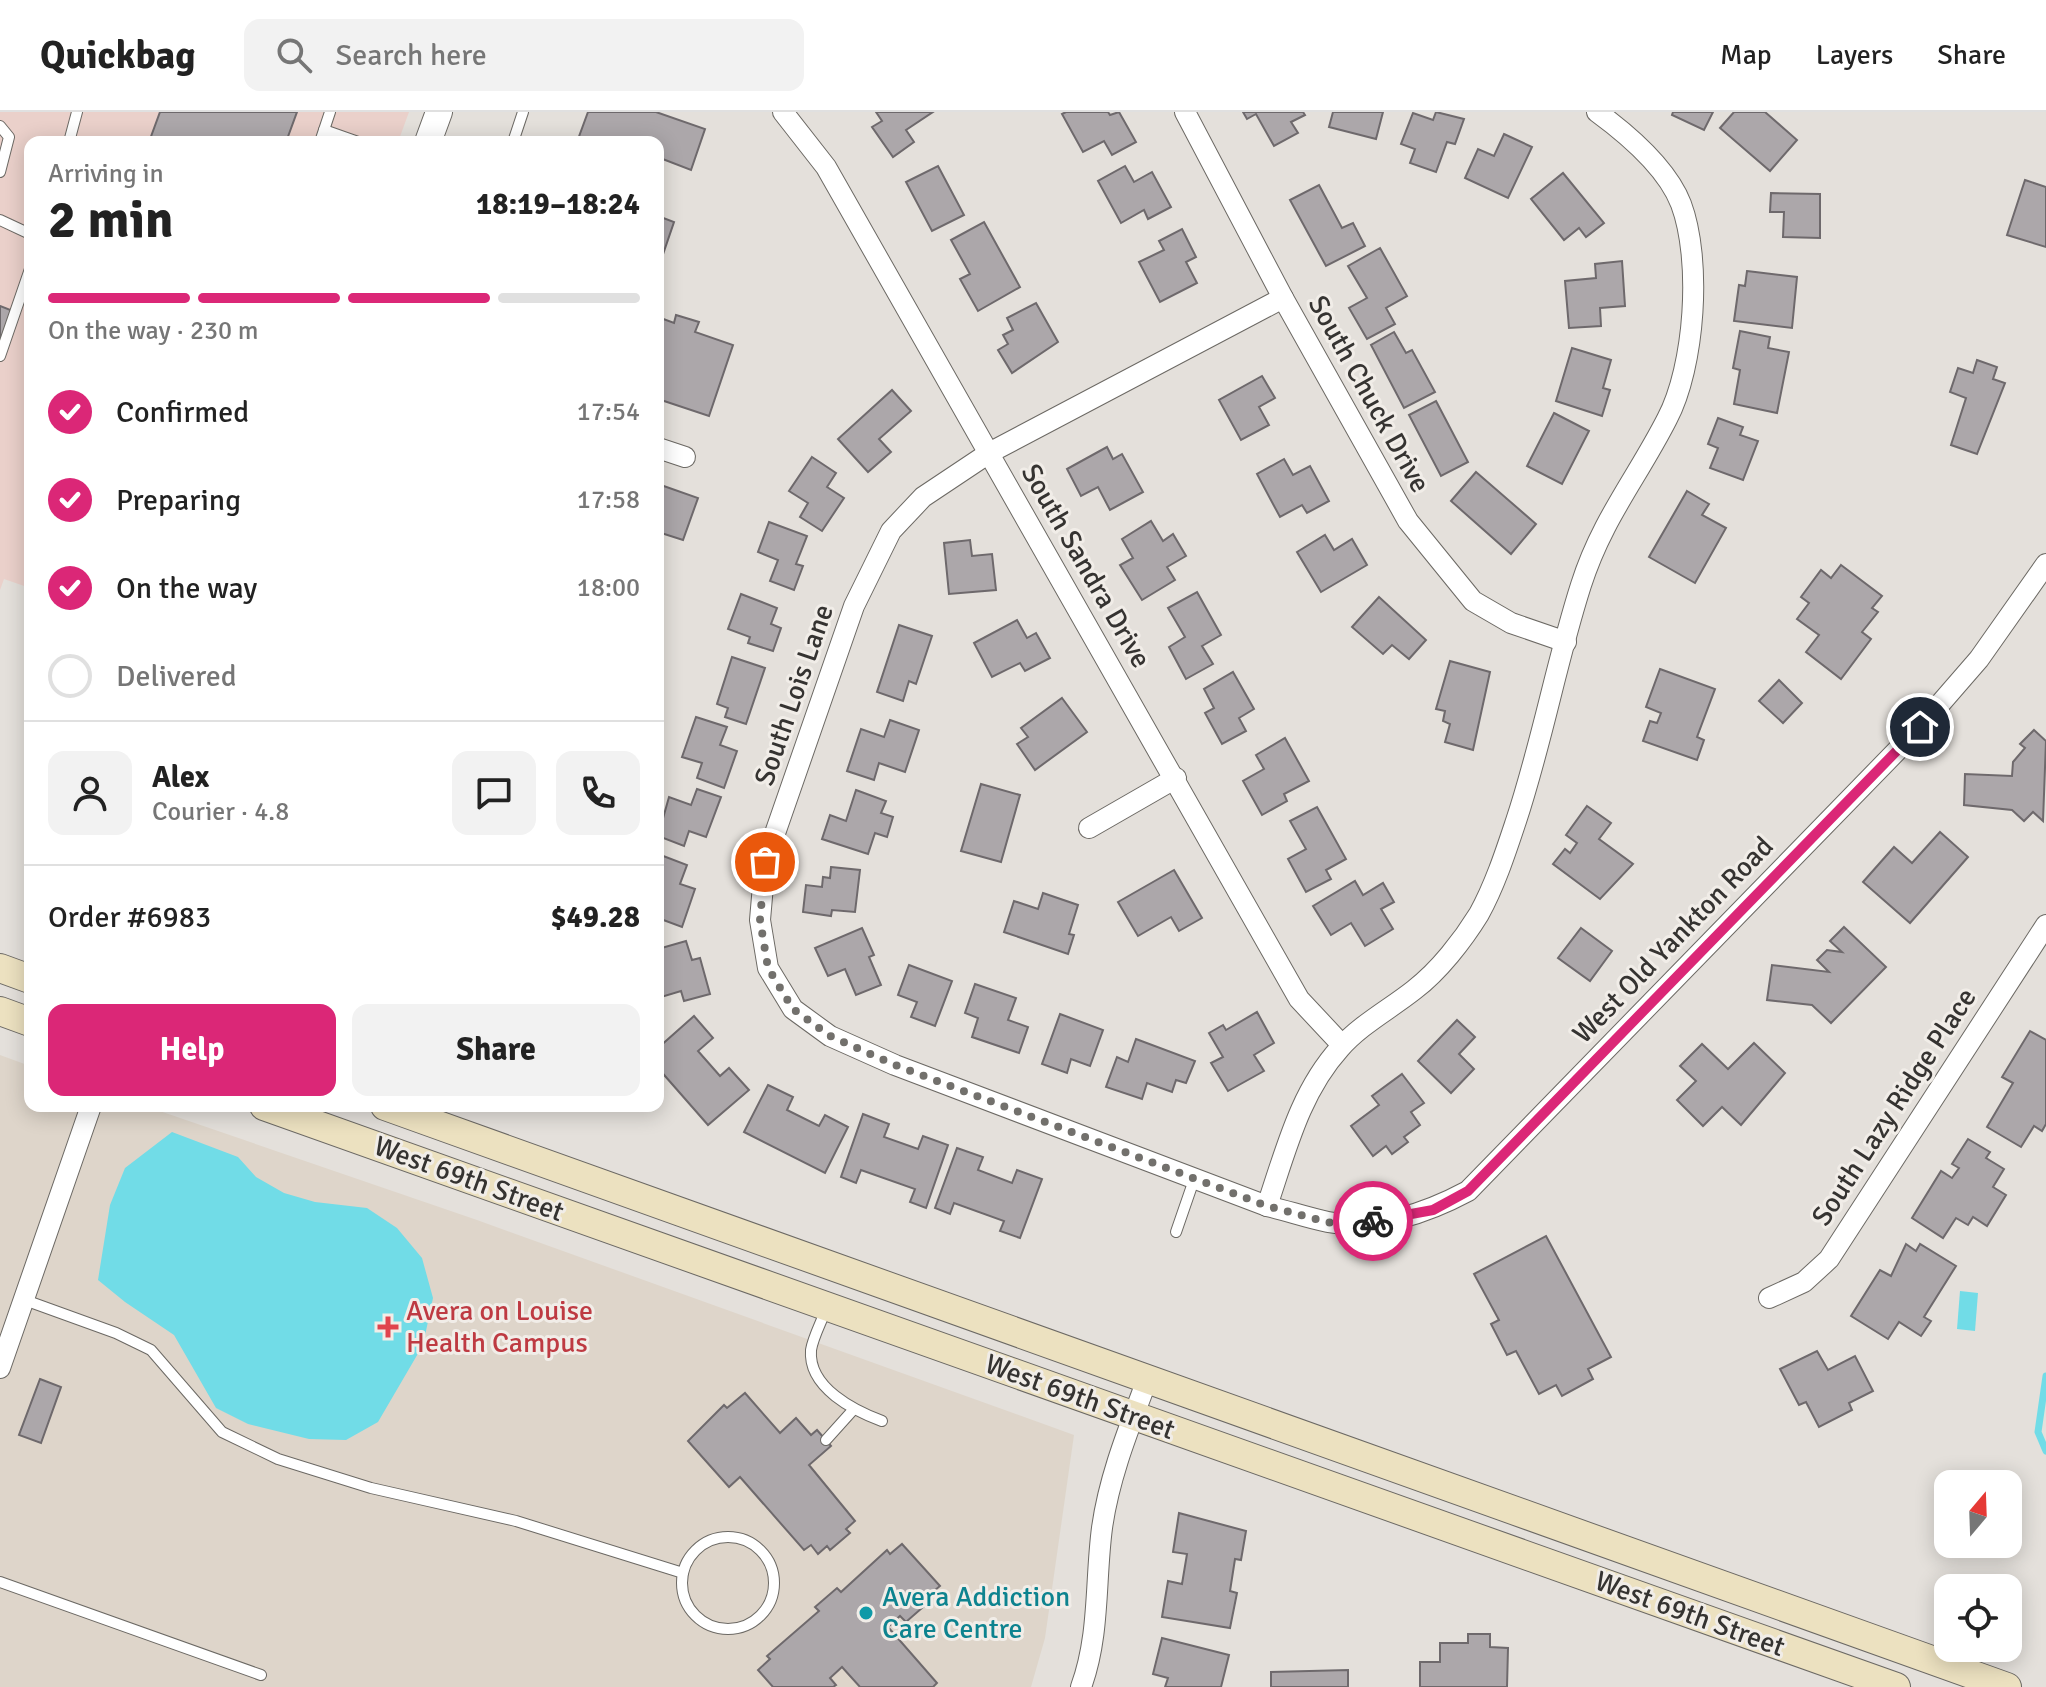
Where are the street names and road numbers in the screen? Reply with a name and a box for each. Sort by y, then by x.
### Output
street label: South Chuck Drive [1301,290,1437,498]
street label: South Sandra Drive [1014,458,1158,674]
street label: South Lois Lane [747,600,841,790]
street label: West Old Yankton Road [1566,830,1780,1050]
street label: South Lazy Ridge Place [1804,982,1984,1232]
street label: West 69th Street [370,1129,569,1229]
street label: West 69th Street [981,1347,1180,1447]
street label: West 69th Street [1591,1564,1790,1664]

